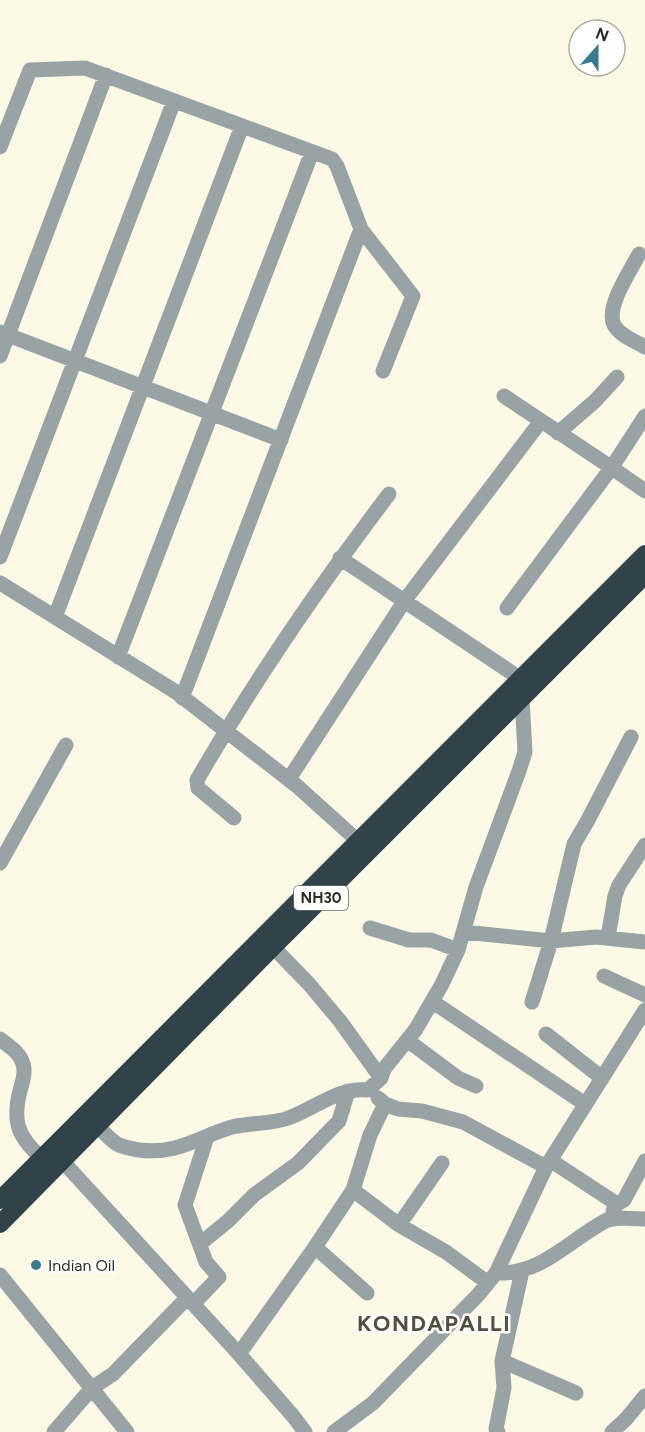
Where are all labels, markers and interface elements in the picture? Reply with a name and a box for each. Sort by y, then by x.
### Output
north arrow [567,18,627,78]
text: N [593,23,611,46]
road number: NH30 [294,886,348,910]
place label: Indian Oil [48,1256,115,1275]
marker: Indian Oil [29,1258,43,1272]
district label: KONDAPALLI [357,1310,511,1337]

